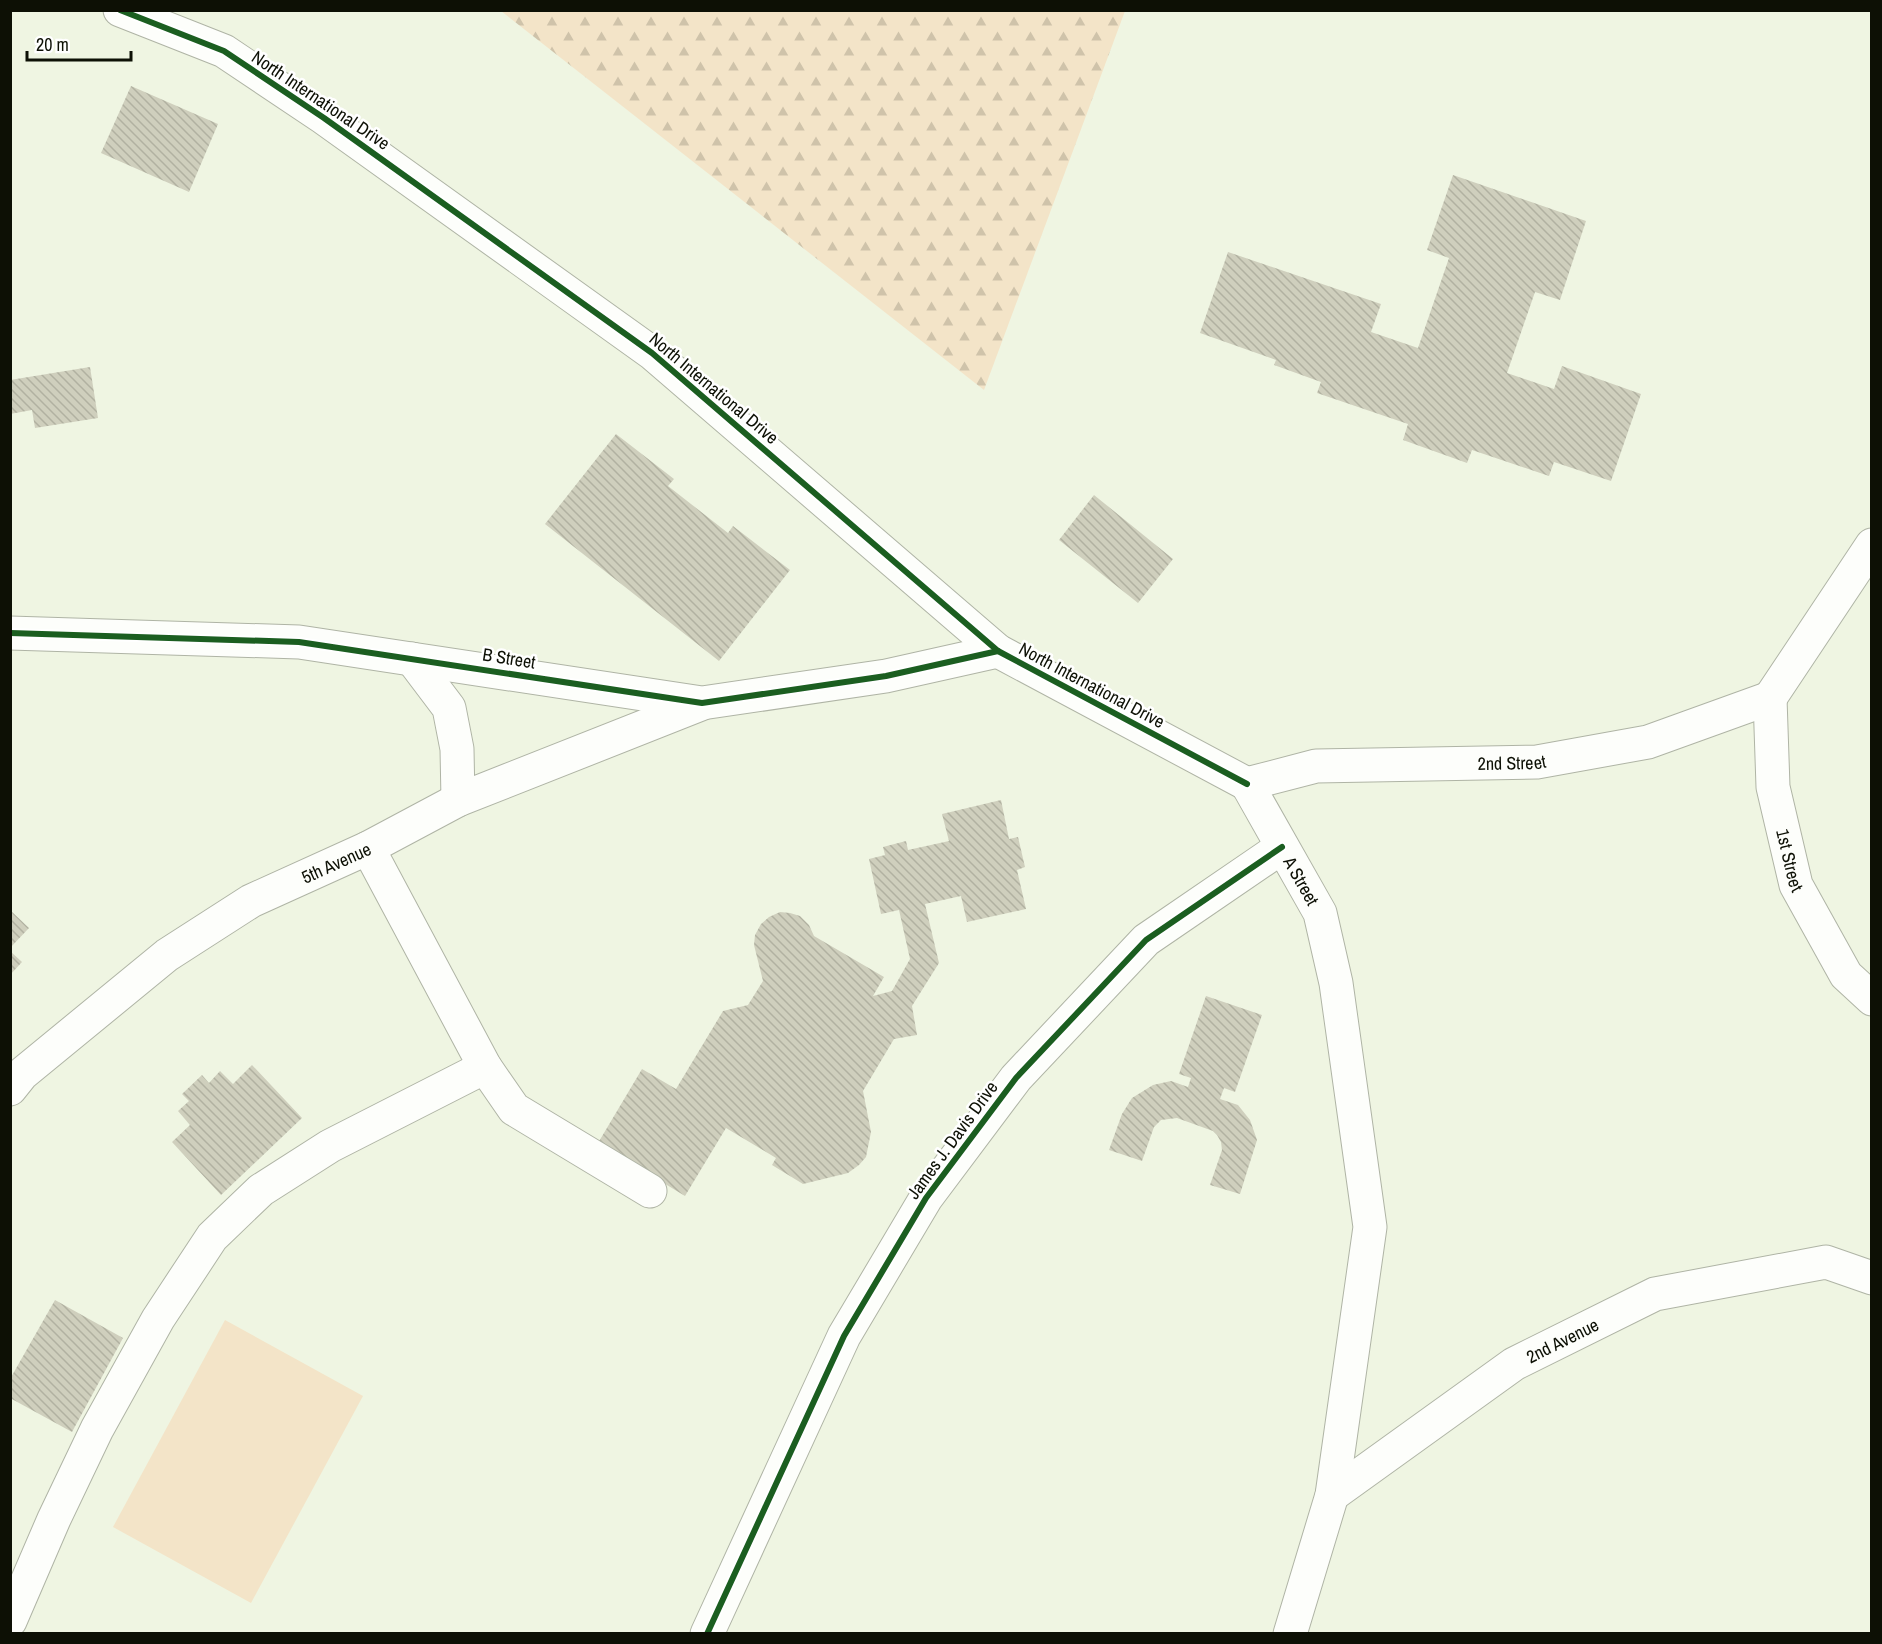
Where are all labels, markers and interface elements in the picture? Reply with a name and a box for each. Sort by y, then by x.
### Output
scale bar [27,24,130,62]
text: 20 m [36,32,69,57]
street label: North International Drive [247,44,395,156]
street label: North International Drive [644,326,784,450]
street label: North International Drive [1015,636,1169,734]
street label: B Street [481,641,537,675]
street label: 2nd Street [1477,748,1548,776]
street label: 1st Street [1771,826,1810,896]
street label: 5th Avenue [297,836,375,889]
street label: A Street [1277,851,1325,910]
street label: James J. Davis Drive [901,1076,1003,1204]
street label: 2nd Avenue [1522,1312,1603,1369]

